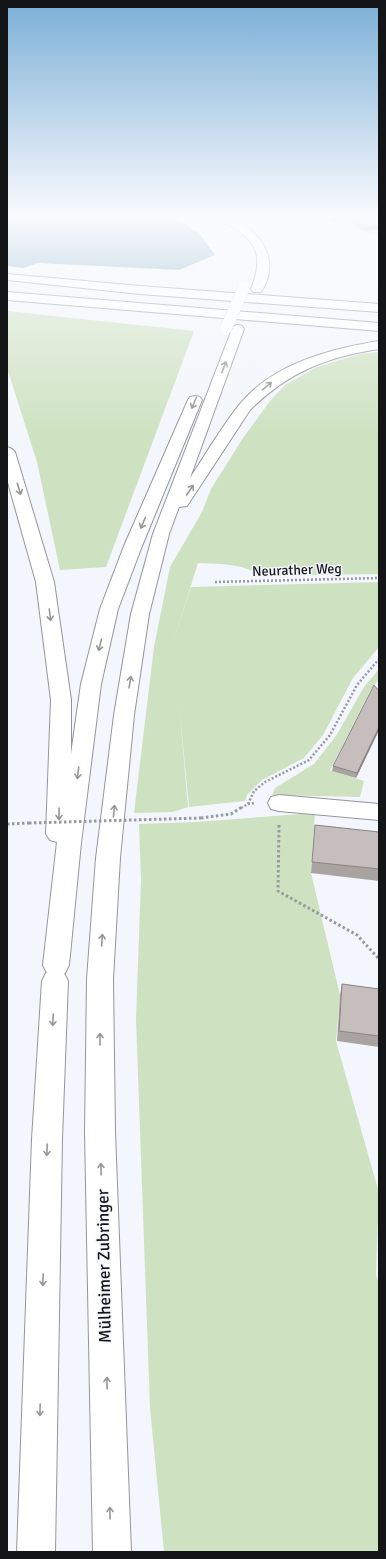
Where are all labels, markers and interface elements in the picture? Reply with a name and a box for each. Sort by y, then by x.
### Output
one-way arrow [220,361,228,373]
one-way arrow [261,382,272,390]
one-way arrow [190,397,197,409]
one-way arrow [16,482,23,495]
one-way arrow [186,485,194,496]
one-way arrow [139,516,146,528]
street label: Neurather Weg [252,560,342,580]
one-way arrow [46,608,54,621]
one-way arrow [96,638,104,651]
one-way arrow [126,675,134,688]
one-way arrow [74,766,82,779]
one-way arrow [110,805,117,818]
one-way arrow [55,807,63,820]
one-way arrow [99,934,106,947]
one-way arrow [50,1013,57,1026]
one-way arrow [96,1033,104,1046]
one-way arrow [43,1143,51,1156]
one-way arrow [97,1163,105,1176]
street label: Mülheimer Zubringer [92,1188,116,1343]
one-way arrow [40,1273,47,1286]
one-way arrow [103,1377,110,1390]
one-way arrow [36,1403,44,1416]
one-way arrow [106,1507,114,1520]

